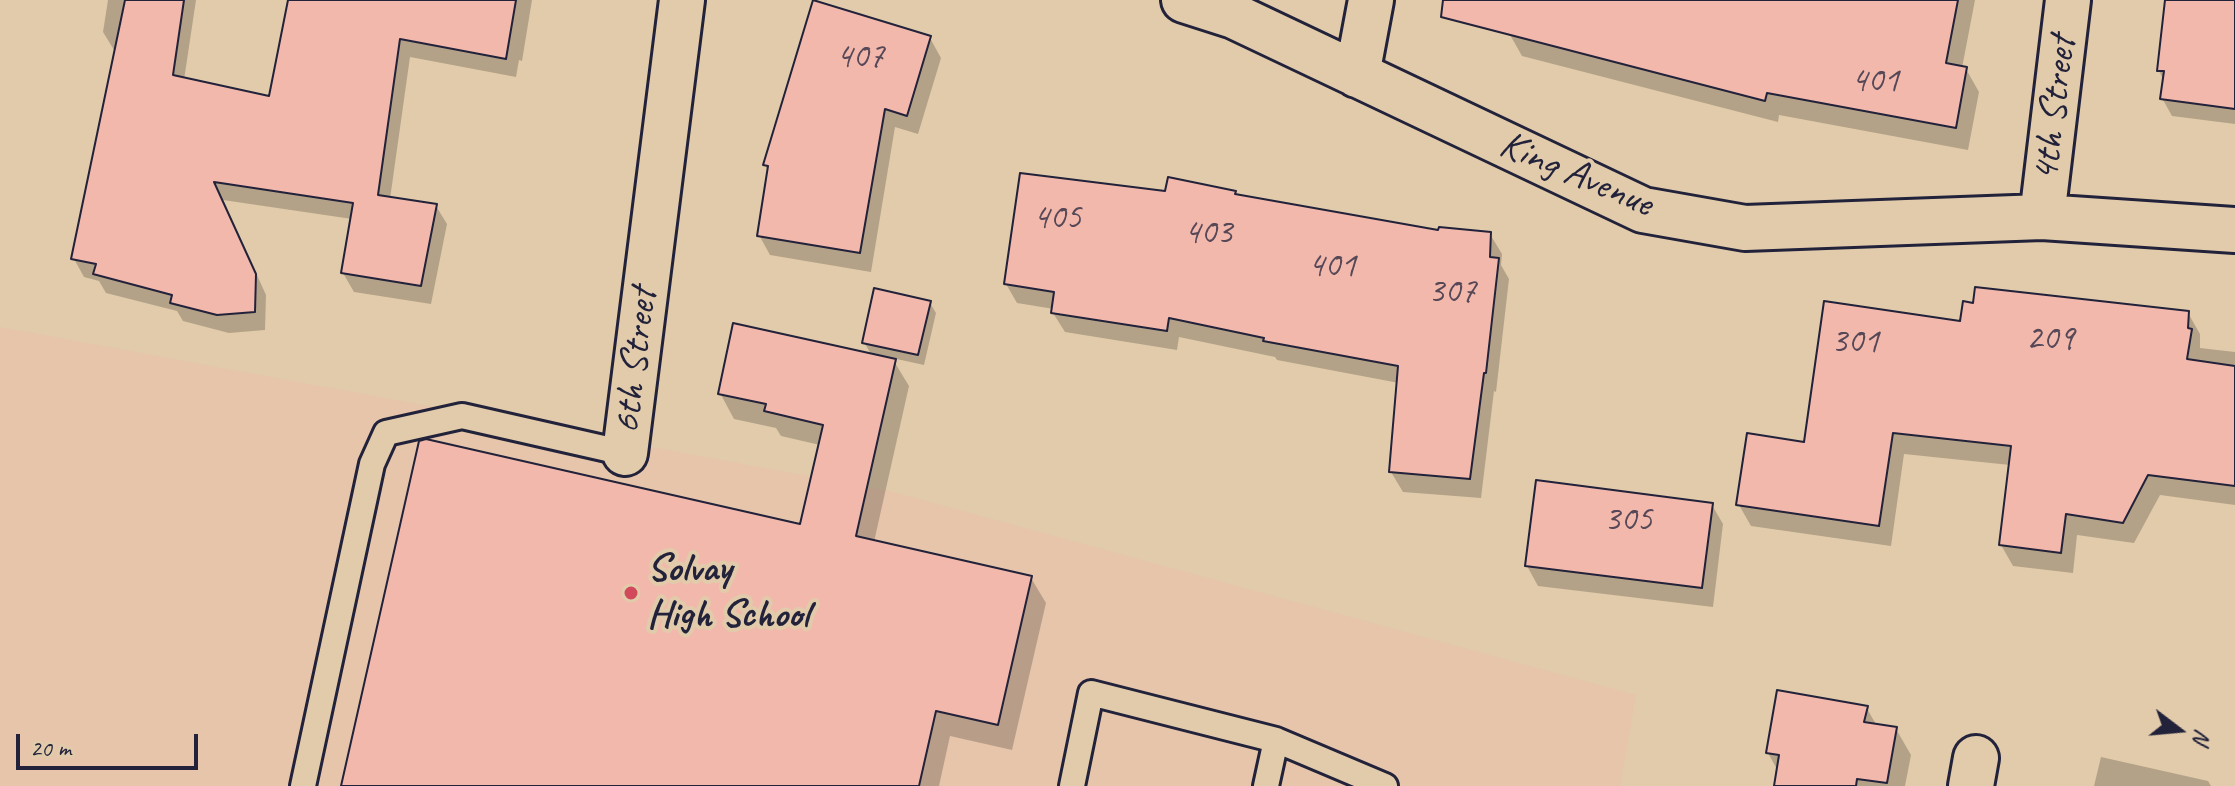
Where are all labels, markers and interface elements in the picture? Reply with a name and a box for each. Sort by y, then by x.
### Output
street label: 4th Street [2022,34,2088,184]
house number: 407 [836,36,884,80]
house number: 401 [1851,60,1899,104]
street label: King Avenue [1492,121,1660,229]
house number: 405 [1033,197,1081,241]
house number: 403 [1184,212,1232,256]
house number: 401 [1308,245,1356,289]
house number: 307 [1428,271,1476,315]
street label: 6th Street [603,286,669,436]
house number: 209 [2026,318,2074,362]
house number: 301 [1831,321,1879,365]
house number: 305 [1604,499,1652,543]
place label: Solvay High School [647,546,809,640]
marker: Solvay High School [622,584,640,602]
north arrow [2139,690,2219,770]
scale bar [20,718,202,768]
text: N [2187,726,2217,747]
text: 20 m [30,733,71,763]

